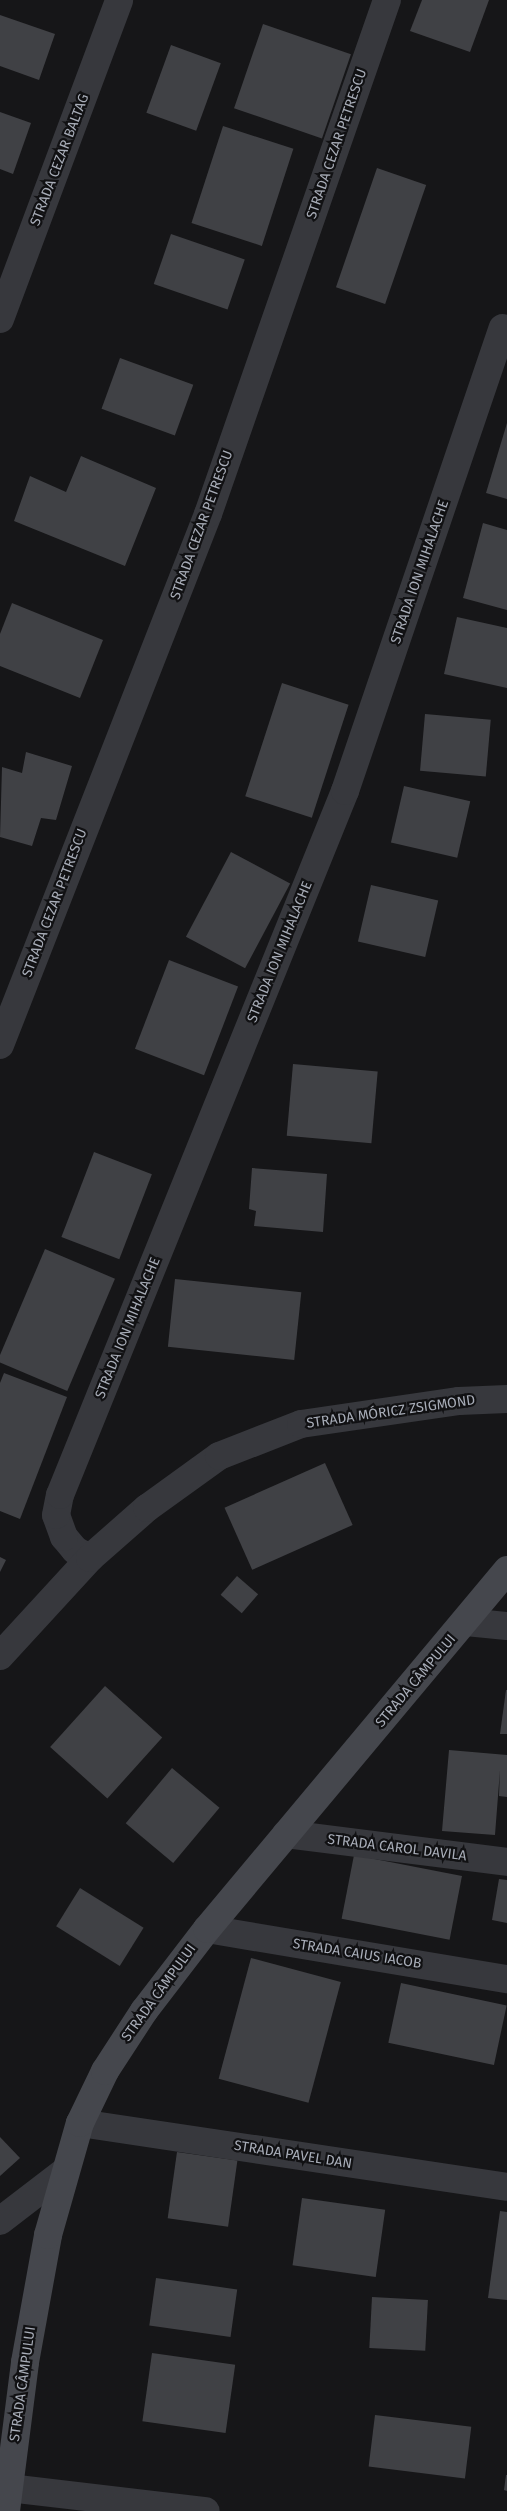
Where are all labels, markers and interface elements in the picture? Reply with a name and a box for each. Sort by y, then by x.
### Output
street label: STRADA CEZAR PETRESCU [303,67,371,221]
street label: STRADA CEZAR BALTAG [27,92,93,228]
street label: STRADA CEZAR PETRESCU [167,448,237,602]
street label: STRADA ION MIHALACHE [387,498,453,646]
street label: STRADA CEZAR PETRESCU [19,826,91,980]
street label: STRADA ION MIHALACHE [244,879,316,1025]
street label: STRADA ION MIHALACHE [92,1255,164,1401]
street label: STRADA MÓRICZ ZSIGMOND [306,1392,476,1432]
street label: STRADA CÂMPULUI [372,1631,460,1731]
street label: STRADA CAROL DAVILA [327,1831,467,1865]
street label: STRADA CAIUS IACOB [292,1936,422,1972]
street label: STRADA CÂMPULUI [118,1941,200,2045]
street label: STRADA PAVEL DAN [233,2137,353,2173]
street label: STRADA CÂMPULUI [7,2325,39,2443]

